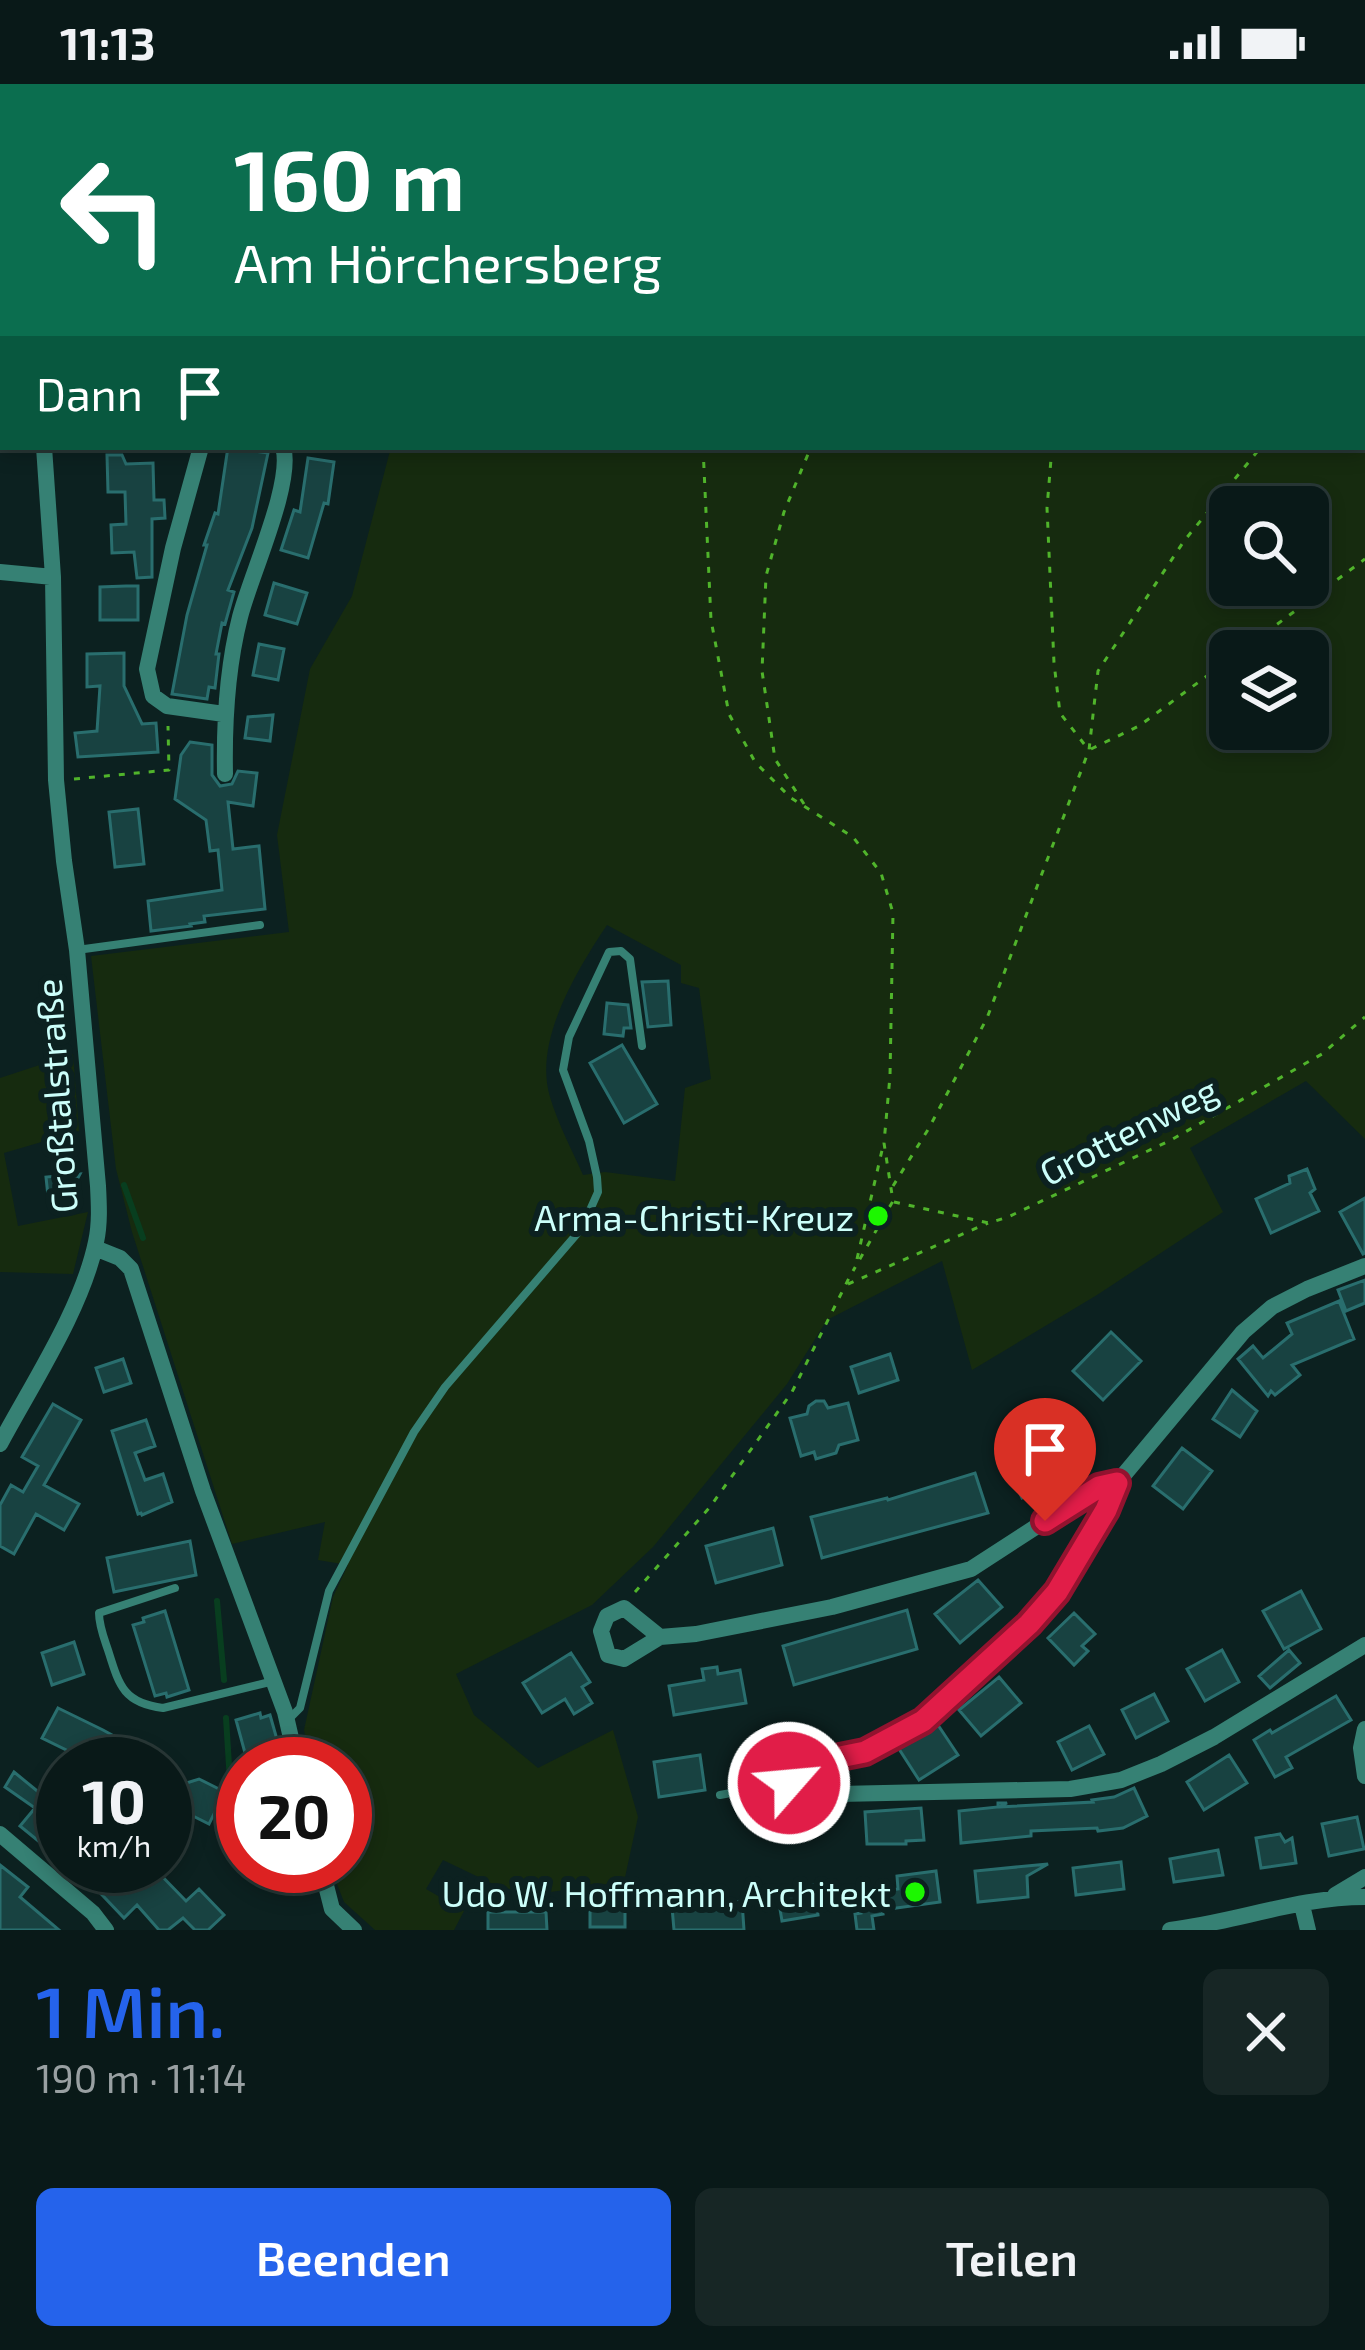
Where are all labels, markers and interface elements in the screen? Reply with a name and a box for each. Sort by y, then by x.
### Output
text: 11:13 [60,15,155,69]
text: 160 m [234,127,465,228]
icon: left [36,132,192,288]
text: Am Hörchersberg [234,229,662,294]
icon: arrive [167,360,233,426]
text: Dann [36,366,143,420]
map controls [1209,486,1329,750]
button: search [1209,486,1329,606]
button: layers [1209,630,1329,750]
street label: Großtalstraße [25,977,85,1215]
street label: Grottenweg [1032,1067,1224,1193]
place label: Arma-Christi-Kreuz [534,1195,854,1238]
marker: Arma-Christi-Kreuz [865,1203,891,1229]
pin [994,1398,1096,1521]
icon: arrive [1012,1416,1078,1482]
position arrow [726,1720,852,1846]
speed limit sign: 20 [216,1737,372,1893]
text: 10 [82,1764,146,1836]
text: km/h [77,1827,151,1863]
place label: Udo W. Hoffmann, Architekt [442,1871,891,1914]
marker: Udo W. Hoffmann, Architekt [902,1879,928,1905]
text: 1 Min. [36,1966,225,2052]
button: close [1203,1969,1329,2095]
text: 190 m · 11:14 [36,2054,247,2101]
button: Beenden [36,2188,671,2326]
button: Teilen [695,2188,1329,2326]

